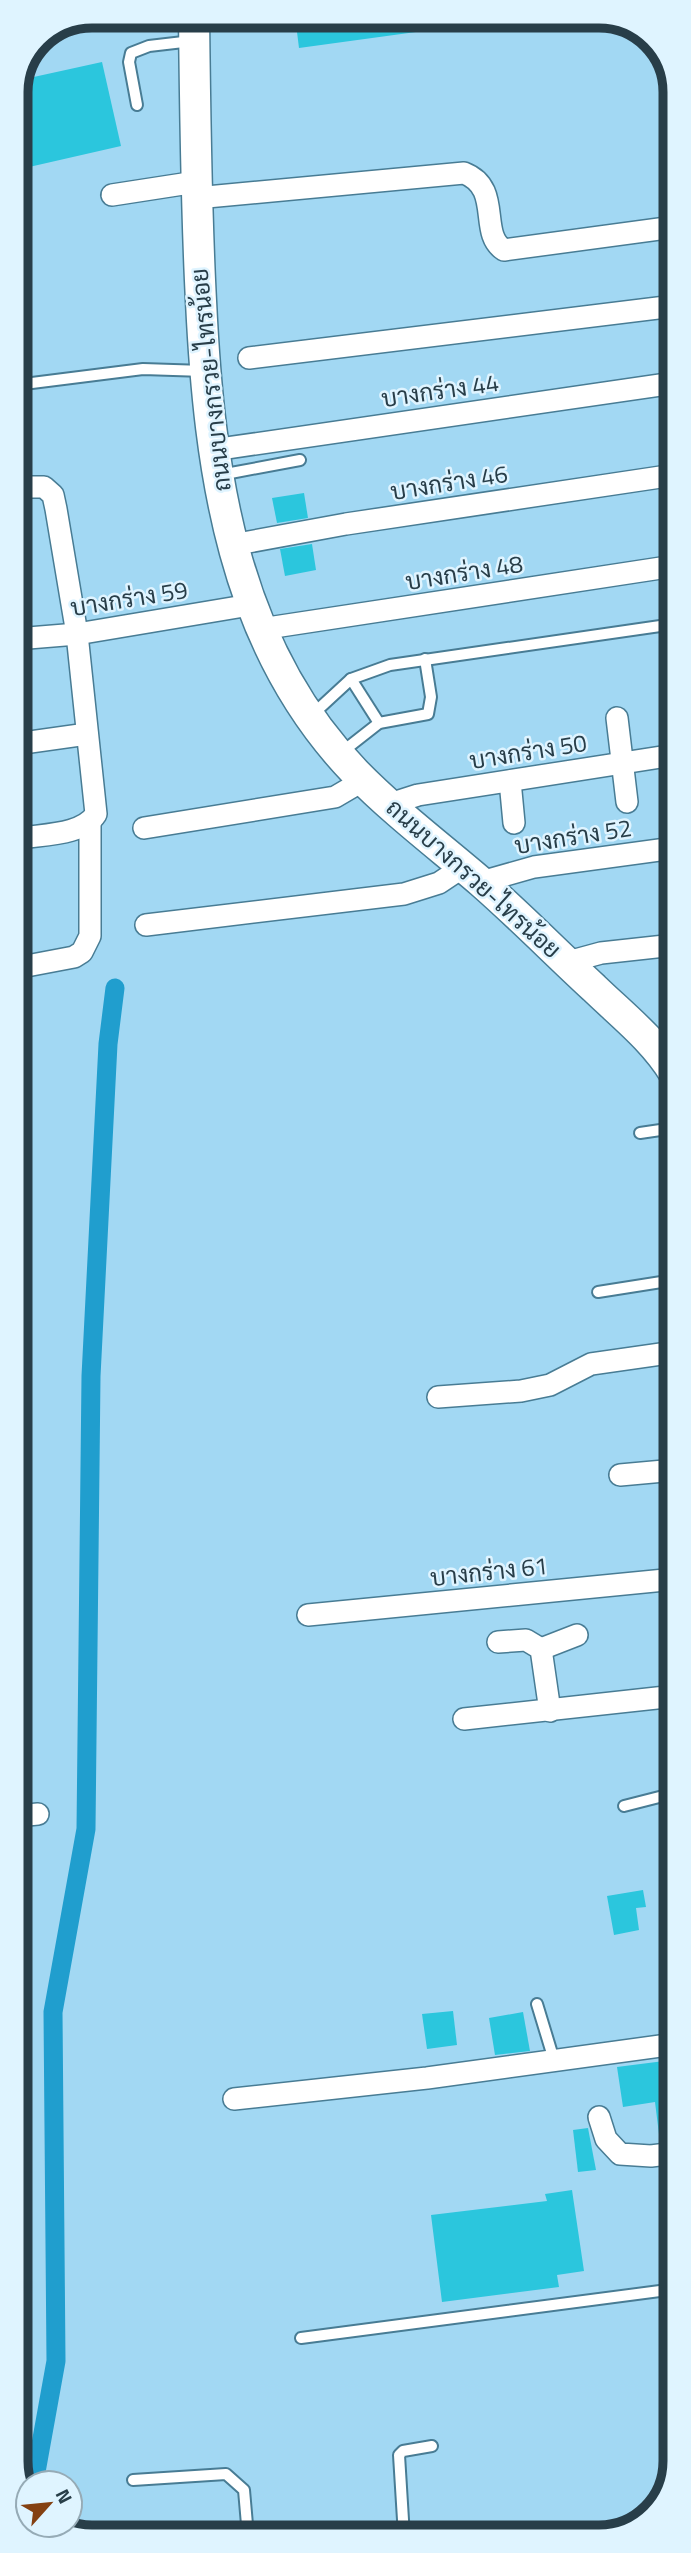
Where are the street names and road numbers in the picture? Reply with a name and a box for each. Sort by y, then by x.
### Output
street label: ถนนบางกรวย-ไทรน้อย [180,267,240,493]
street label: บางกร่าง 44 [379,364,501,416]
street label: บางกร่าง 46 [388,455,510,509]
street label: บางกร่าง 48 [403,545,525,599]
street label: บางกร่าง 59 [68,571,190,625]
street label: บางกร่าง 50 [467,724,589,778]
street label: ถนนบางกรวย-ไทรน้อย [379,790,569,966]
street label: บางกร่าง 52 [512,809,634,863]
street label: บางกร่าง 61 [428,1547,550,1595]

